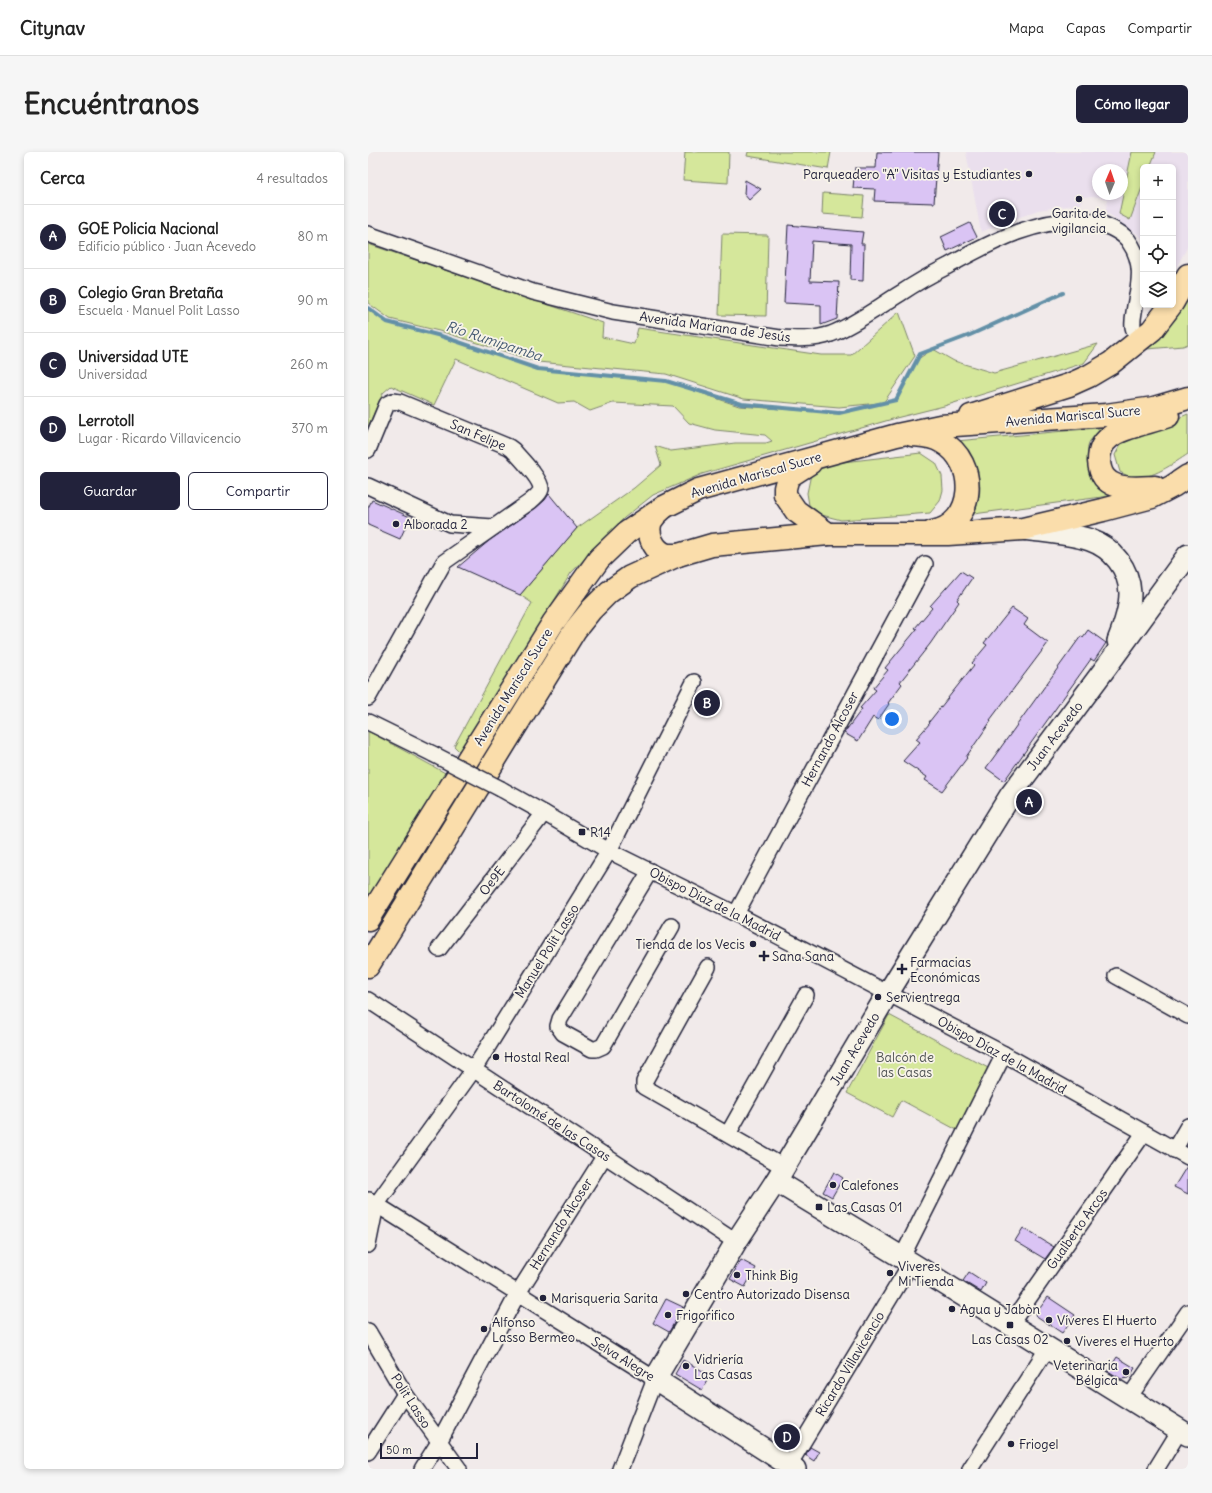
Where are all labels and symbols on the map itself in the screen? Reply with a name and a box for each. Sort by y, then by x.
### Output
north arrow [1092,164,1128,200]
place label: Parqueadero "A" Visitas y Estudiantes [803,166,1021,183]
marker: Parqueadero "A" Visitas y Estudiantes [1024,169,1034,179]
marker: Garita de vigilancia [1074,194,1084,204]
pin: C [989,199,1015,229]
place label: Garita de vigilancia [1052,205,1106,237]
street label: Avenida Mariana de Jesús [638,308,792,346]
water label: Río Rumipamba [444,317,545,365]
street label: Avenida Mariscal Sucre [1005,402,1141,430]
street label: San Felipe [447,416,509,454]
street label: Avenida Mariscal Sucre [689,448,823,502]
place label: Alborada 2 [404,516,468,533]
marker: Alborada 2 [391,519,401,529]
street label: Avenida Mariscal Sucre [470,625,556,749]
pin: B [694,688,720,718]
street label: Hernando Alcoser [798,688,863,790]
street label: Juan Acevedo [1023,698,1087,774]
your location [882,709,902,729]
pin: A [1016,787,1042,817]
place label: R14 [590,824,611,841]
marker: R14 [577,827,587,837]
street label: Oe9E [475,863,509,899]
street label: Obispo Díaz de la Madrid [646,863,784,945]
street label: Manuel Polit Lasso [511,901,583,1001]
place label: Tienda de los Vecis [636,936,745,953]
marker: Tienda de los Vecis [748,939,758,949]
place label: Sana Sana [772,948,834,965]
marker: Sana Sana [759,951,769,961]
place label: Farmacias Económicas [910,954,980,986]
marker: Farmacias Económicas [897,964,907,974]
place label: Servientrega [886,989,960,1006]
marker: Servientrega [873,992,883,1002]
street label: Juan Acevedo [827,1009,883,1089]
street label: Obispo Díaz de la Madrid [934,1012,1070,1098]
place label: Hostal Real [504,1049,570,1066]
park label: Balcón de las Casas [876,1049,934,1081]
marker: Hostal Real [491,1052,501,1062]
street label: Bartolomé de las Casas [490,1077,614,1165]
street label: Hernando Alcoser [526,1174,596,1273]
place label: Calefones [841,1177,899,1194]
marker: Calefones [828,1180,838,1190]
street label: Gualberto Arcos [1043,1185,1111,1273]
place label: Las Casas 01 [827,1199,902,1216]
marker: Las Casas 01 [814,1202,824,1212]
place label: Viveres Mi Tienda [898,1258,954,1290]
place label: Think Big [745,1267,798,1284]
marker: Viveres Mi Tienda [885,1268,895,1278]
marker: Think Big [732,1270,742,1280]
place label: Centro Autorizado Disensa [694,1286,850,1303]
marker: Centro Autorizado Disensa [681,1289,691,1299]
place label: Marisqueria Sarita [551,1290,658,1307]
marker: Marisqueria Sarita [538,1293,548,1303]
place label: Agua y Jabòn [960,1301,1041,1318]
marker: Agua y Jabòn [947,1304,957,1314]
place label: Frigorifico [676,1307,735,1324]
street label: Ricardo Villavicencio [812,1308,888,1420]
marker: Frigorifico [663,1310,673,1320]
place label: Víveres El Huerto [1057,1312,1157,1329]
place label: Alfonso Lasso Bermeo [492,1314,575,1346]
marker: Víveres El Huerto [1044,1315,1054,1325]
marker: Las Casas 02 [1005,1320,1015,1330]
marker: Alfonso Lasso Bermeo [479,1324,489,1334]
place label: Las Casas 02 [971,1331,1049,1348]
street label: Selva Alegre [588,1333,658,1385]
place label: Viveres el Huerto [1075,1333,1174,1350]
marker: Viveres el Huerto [1062,1336,1072,1346]
place label: Vidriería Las Casas [694,1351,753,1383]
place label: Veterinaria Bélgica [1053,1357,1118,1389]
marker: Vidriería Las Casas [681,1361,691,1371]
marker: Veterinaria Bélgica [1121,1367,1131,1377]
street label: Polit Lasso [387,1371,435,1431]
pin: D [774,1422,800,1452]
place label: Friogel [1019,1436,1059,1453]
marker: Friogel [1006,1439,1016,1449]
scale bar [380,1441,478,1460]

